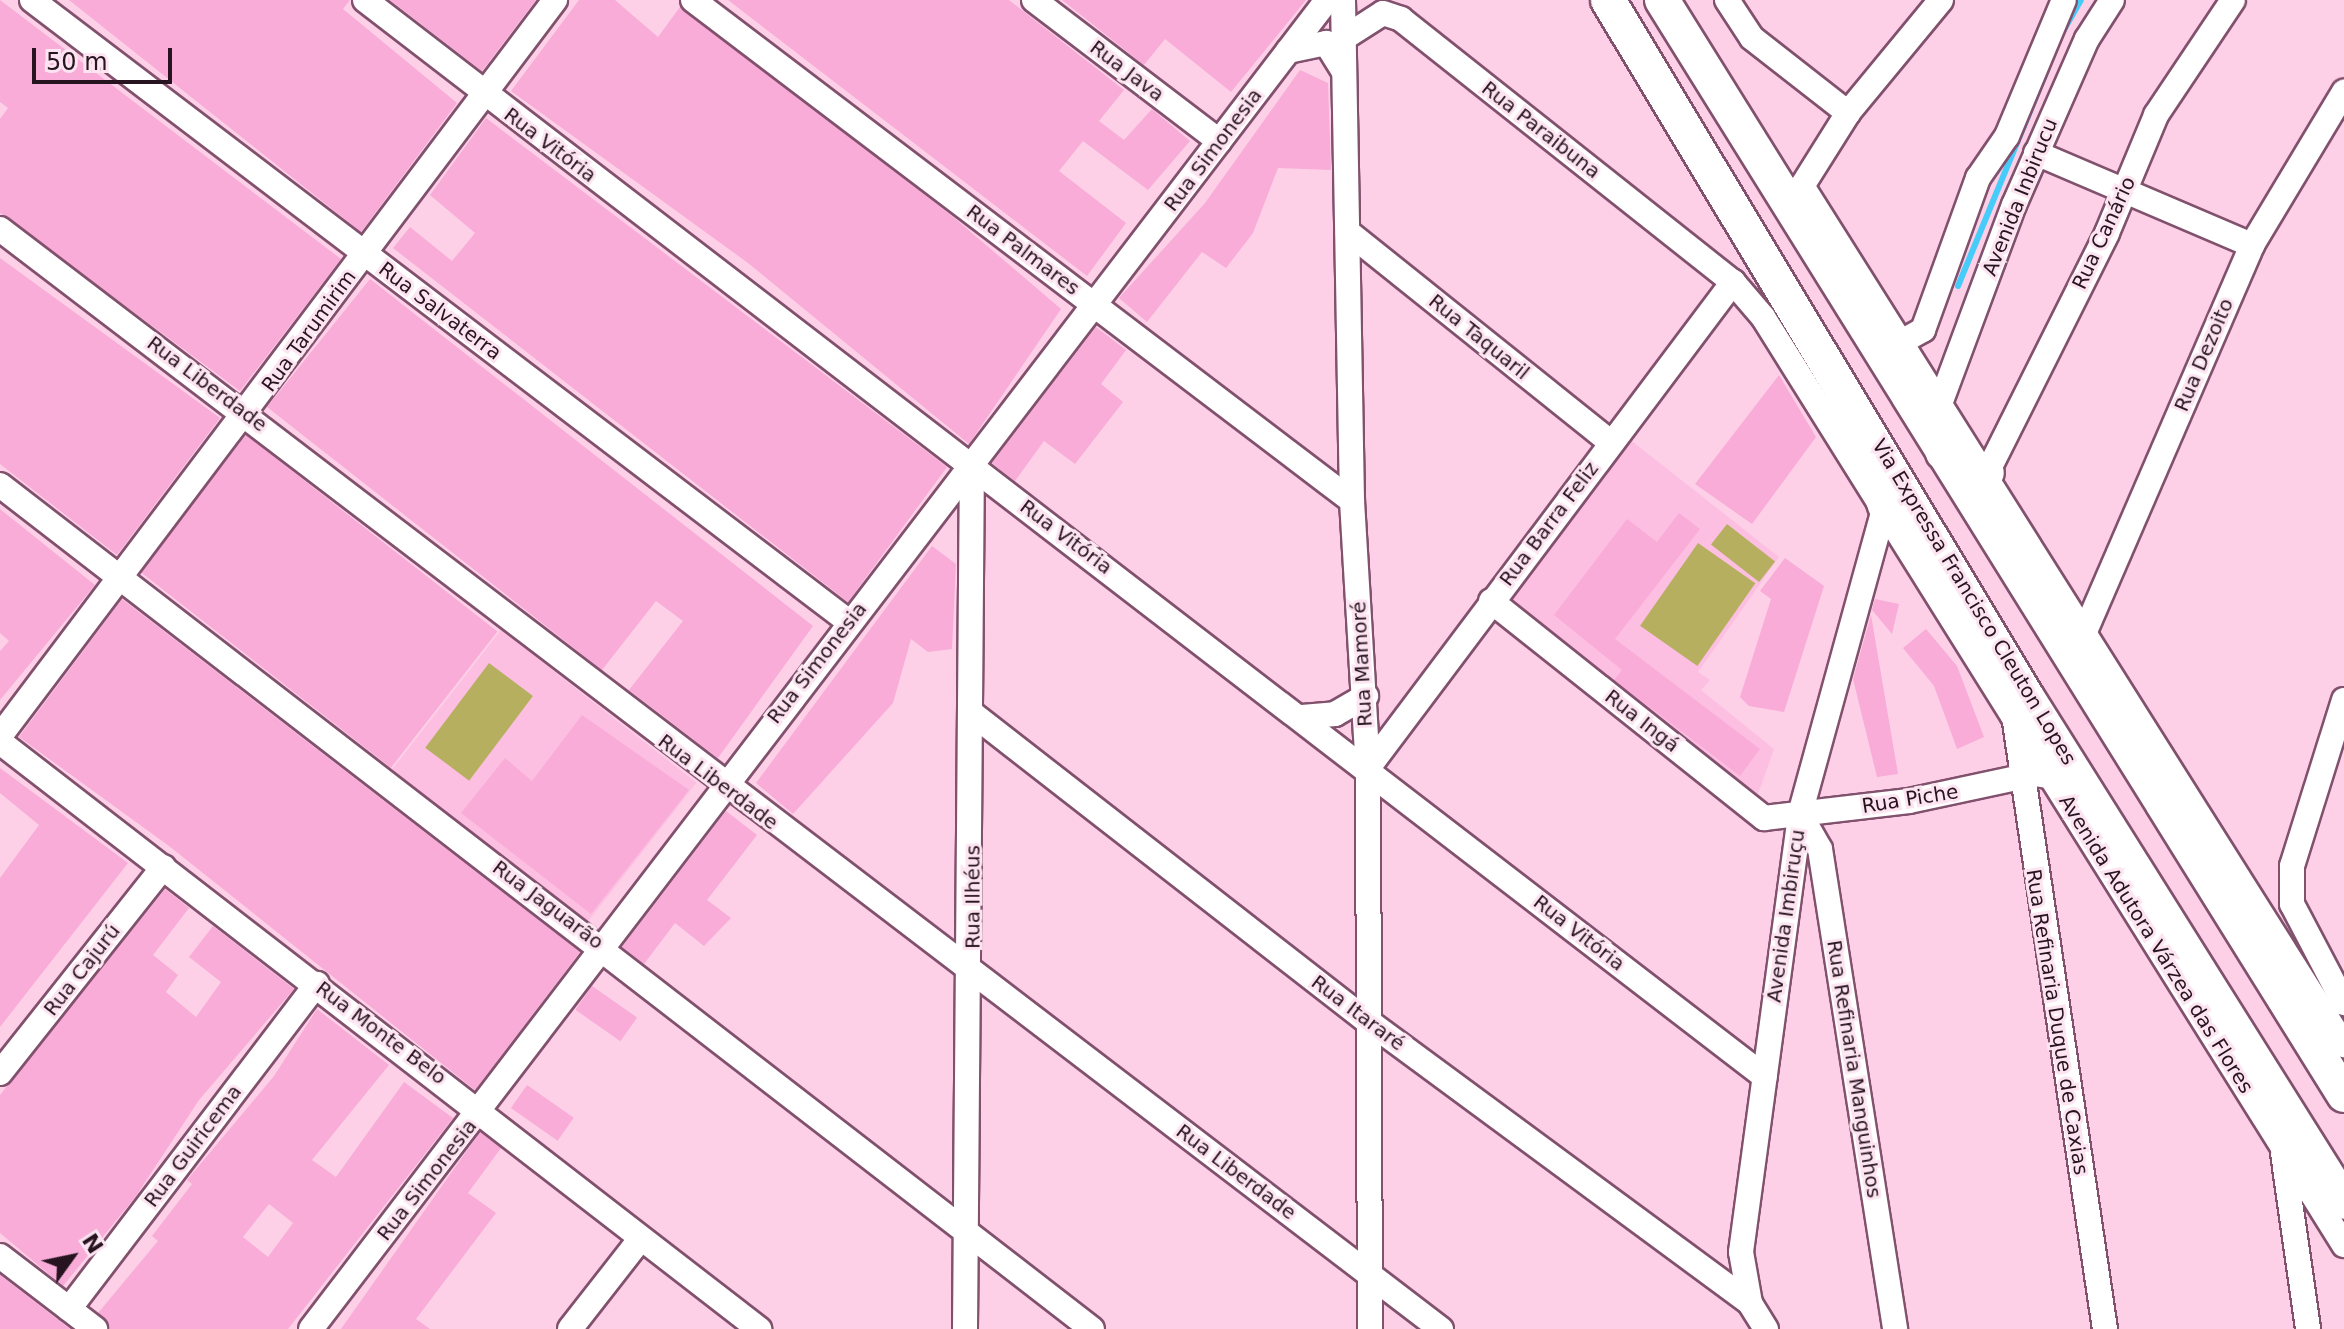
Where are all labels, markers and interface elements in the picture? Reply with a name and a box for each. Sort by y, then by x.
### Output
scale bar [36,32,176,82]
street label: Rua Java [1085,35,1169,107]
text: 50 m [46,48,108,76]
street label: Rua Paraibuna [1477,76,1605,184]
street label: Rua Simonesia [1159,84,1267,216]
street label: Rua Vitória [499,103,601,187]
street label: Avenida Inbirucu [1977,115,2063,279]
street label: Rua Canário [2067,173,2141,293]
street label: Rua Palmares [962,200,1084,300]
street label: Rua Salvaterra [374,257,506,365]
street label: Rua Tarumirim [257,265,361,397]
street label: Rua Taquaril [1424,289,1534,385]
street label: Rua Dezoito [2169,295,2239,415]
street label: Rua Liberdade [142,331,272,437]
street label: Via Expressa Francisco Cleuton Lopes [1867,435,2081,769]
street label: Rua Barra Feliz [1494,457,1604,591]
street label: Rua Vitória [1015,495,1117,579]
street label: Rua Simonesia [762,598,872,728]
street label: Rua Mamoré [1347,601,1377,727]
street label: Rua Ingá [1600,685,1684,757]
street label: Rua Liberdade [653,729,783,835]
street label: Rua Piche [1860,780,1960,818]
street label: Avenida Adutora Várzea das Flores [2054,790,2258,1098]
street label: Avenida Imbiruçu [1762,828,1810,1004]
street label: Rua Ilhéus [961,845,985,949]
street label: Rua Jaguarão [488,855,608,955]
street label: Rua Refinaria Duque de Caxias [2021,867,2093,1177]
street label: Rua Vitória [1529,890,1629,976]
street label: Rua Cajurú [39,919,125,1021]
street label: Rua Refinaria Manguinhos [1822,938,1886,1200]
street label: Rua Itararé [1307,970,1409,1056]
street label: Rua Monte Belo [311,976,451,1090]
street label: Rua Guiricema [139,1080,247,1212]
street label: Rua Simonesia [372,1115,482,1245]
street label: Rua Liberdade [1171,1119,1301,1225]
north arrow [32,1217,112,1297]
text: N [77,1229,108,1258]

